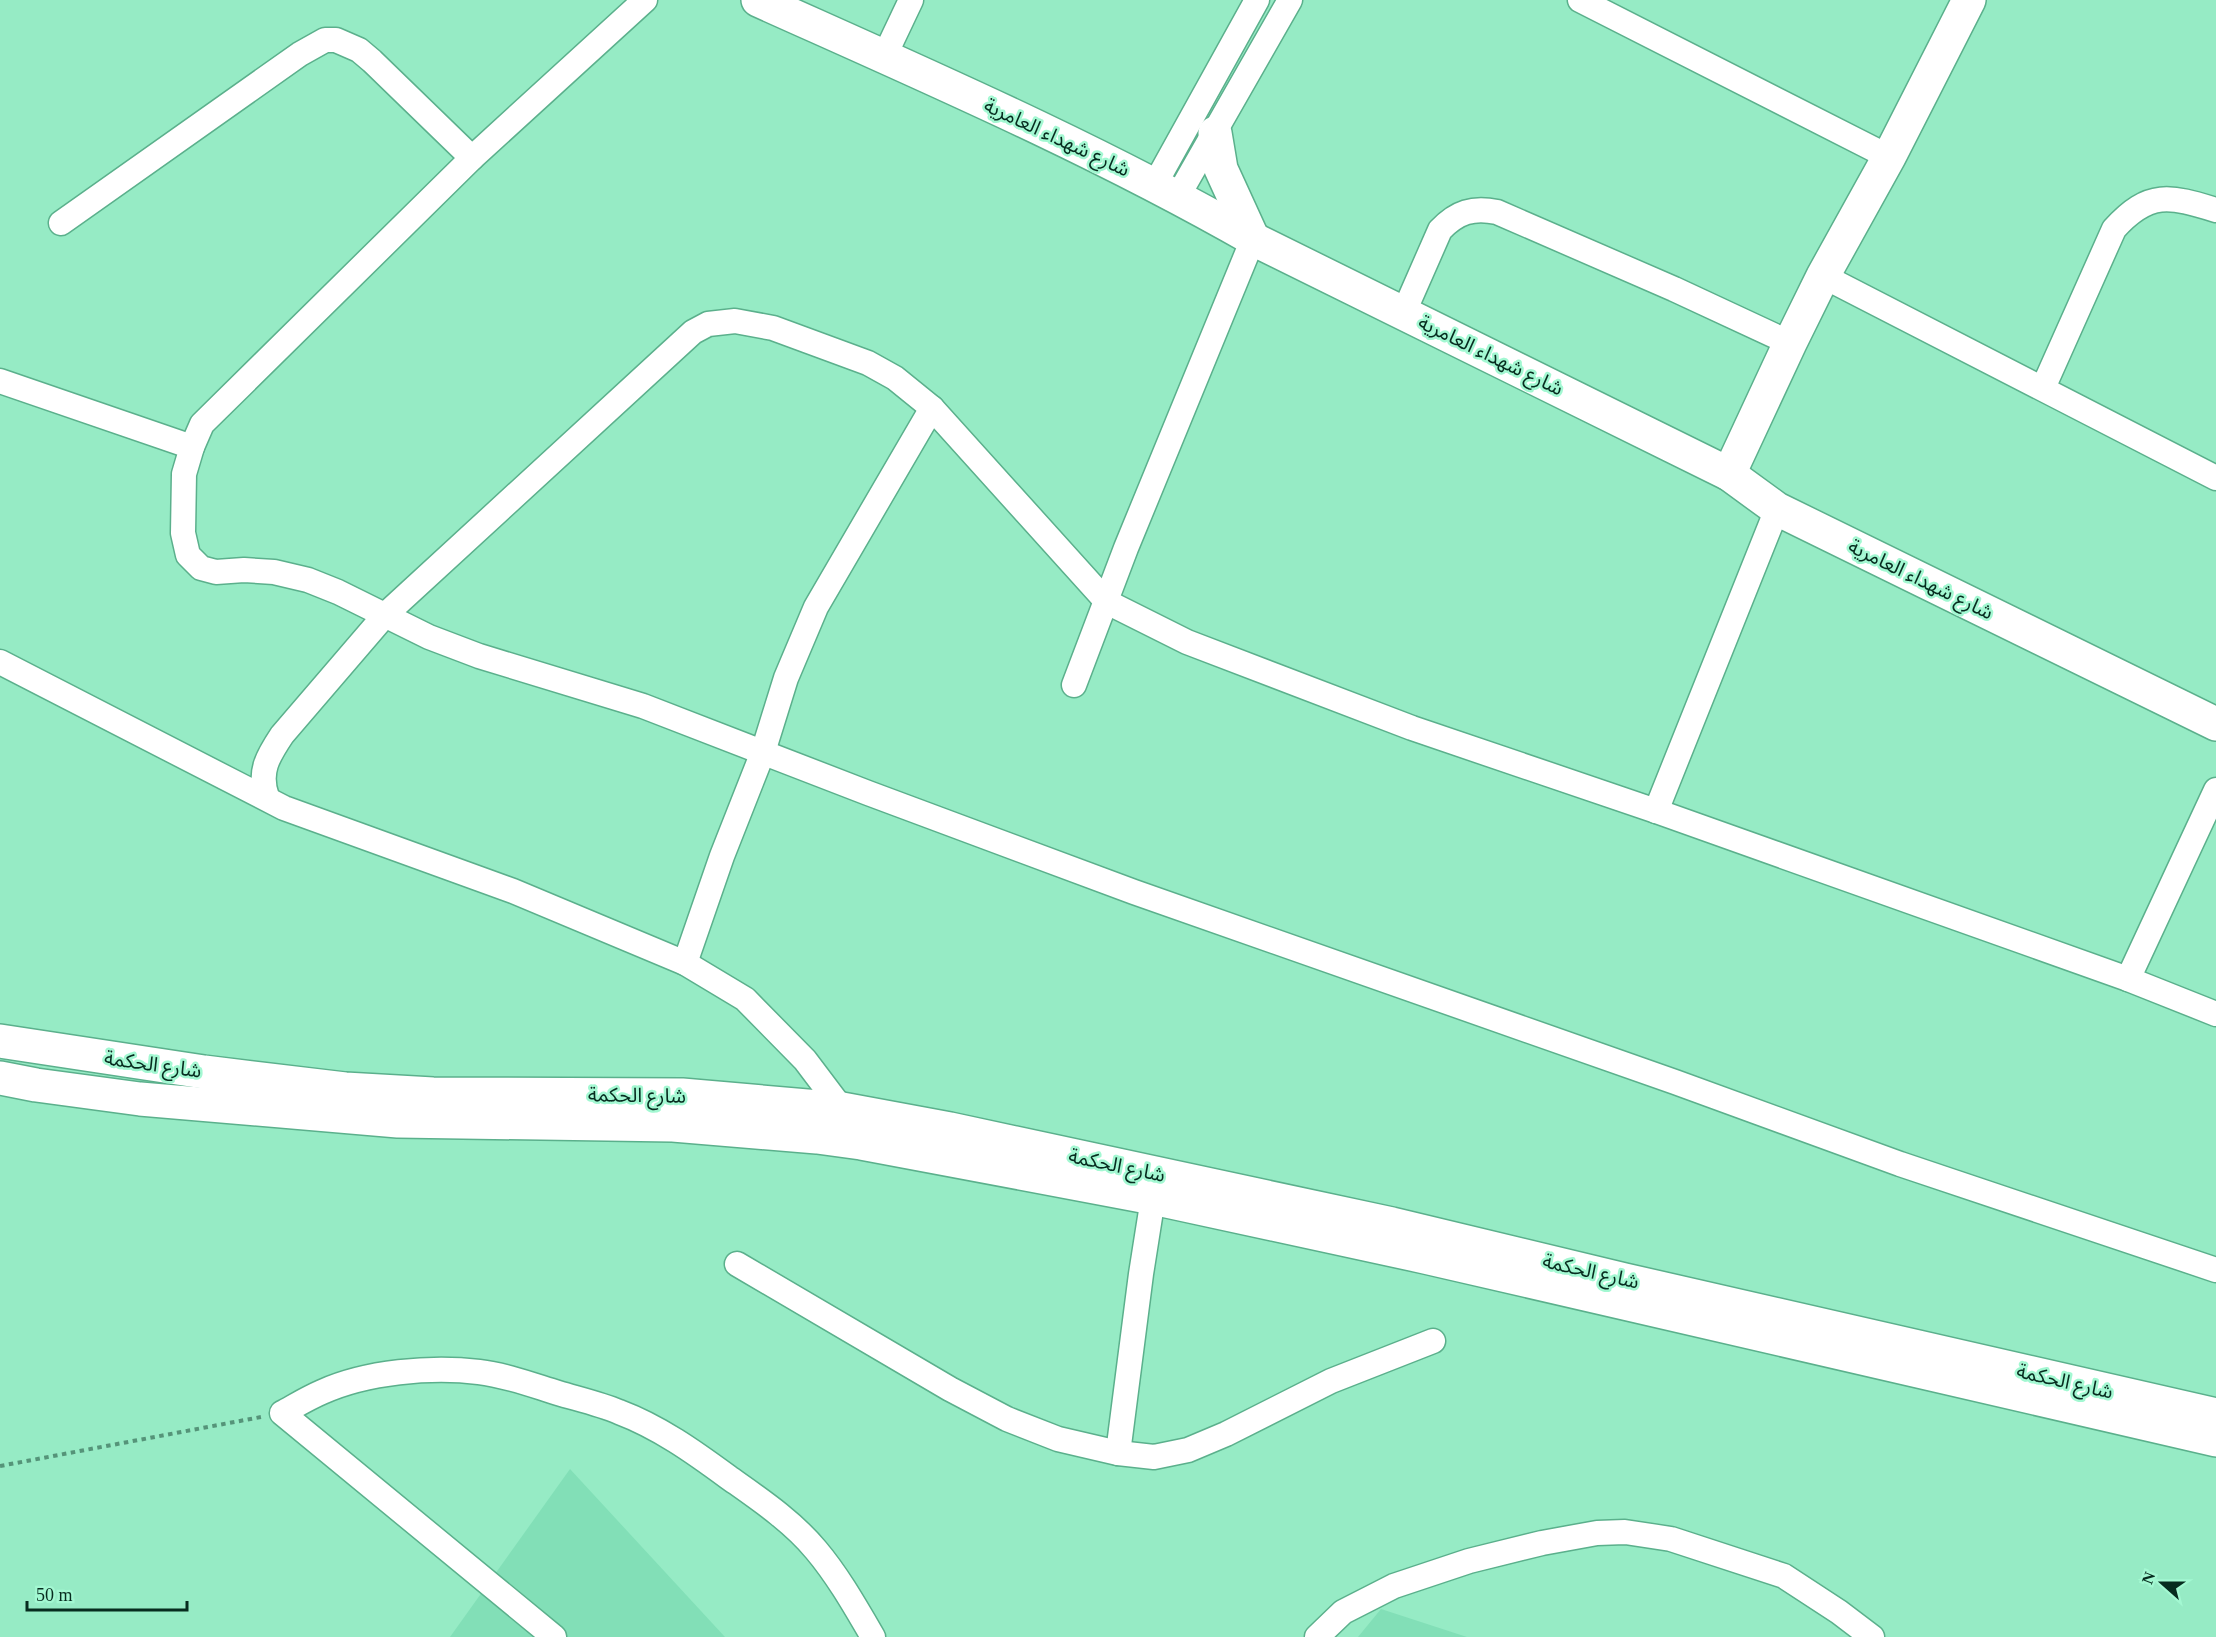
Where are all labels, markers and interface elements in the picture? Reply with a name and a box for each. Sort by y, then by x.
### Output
street label: شارع شهداء العامرية [979,94,1133,184]
street label: شارع شهداء العامرية [1413,310,1567,403]
street label: شارع شهداء العامرية [1843,534,1997,627]
street label: شارع الحكمة [102,1046,203,1086]
street label: شارع الحكمة [588,1083,686,1111]
street label: شارع الحكمة [1066,1144,1167,1190]
street label: شارع الحكمة [1540,1249,1641,1297]
street label: شارع الحكمة [2014,1359,2115,1407]
north arrow [2132,1553,2192,1613]
text: N [2138,1569,2159,1586]
scale bar [27,1574,188,1612]
text: 50 m [36,1585,73,1605]

